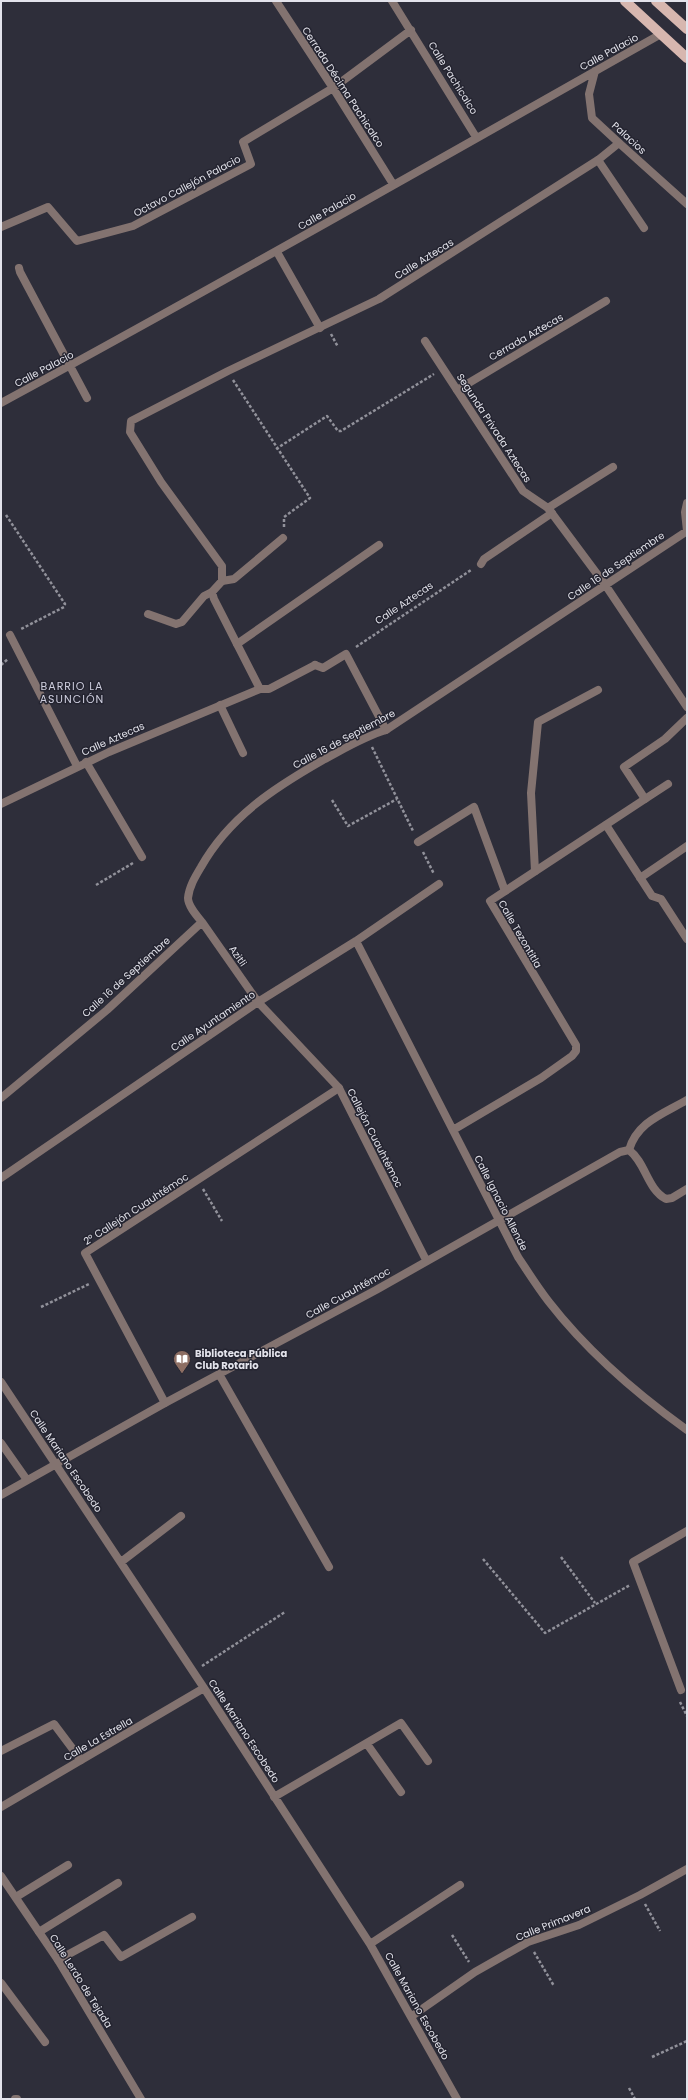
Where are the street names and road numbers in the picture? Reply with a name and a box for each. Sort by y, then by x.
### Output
street label: Cerrada Décima Pachicalco [298,24,388,150]
street label: Calle Palacio [577,30,641,74]
street label: Calle Pachicalco [425,39,481,117]
street label: Palacios [608,118,650,158]
street label: Octavo Callejón Palacio [131,151,243,221]
street label: Calle Palacio [295,188,359,234]
street label: Calle Aztecas [391,235,457,283]
street label: Cerrada Aztecas [486,310,566,364]
street label: Calle Palacio [12,347,76,391]
street label: Segunda Privada Aztecas [453,370,535,486]
street label: Calle 16 de Septiembre [564,528,668,604]
street label: Calle Aztecas [372,578,436,628]
street label: Calle 16 de Septiembre [290,706,398,772]
street label: Calle Aztecas [79,718,147,760]
street label: Calle Tezontitla [494,897,546,971]
street label: Calle 16 de Septiembre [79,933,173,1021]
street label: Azitli [225,943,251,969]
street label: Calle Ayuntamiento [168,987,258,1055]
street label: Callejón Cuauhtémoc [343,1086,407,1190]
street label: Calle Ignacio Allende [470,1153,532,1253]
street label: 2º Callejón Cuauhtémoc [80,1169,192,1249]
street label: Calle Cuauhtémoc [303,1264,393,1322]
street label: Calle Mariano Escobedo [26,1407,106,1515]
street label: Calle Mariano Escobedo [205,1676,283,1786]
street label: Calle La Estrella [61,1713,135,1765]
street label: Calle Primavera [513,1901,593,1945]
street label: Calle Lerdo de Tejada [46,1931,116,2031]
street label: Calle Mariano Escobedo [381,1949,453,2063]

